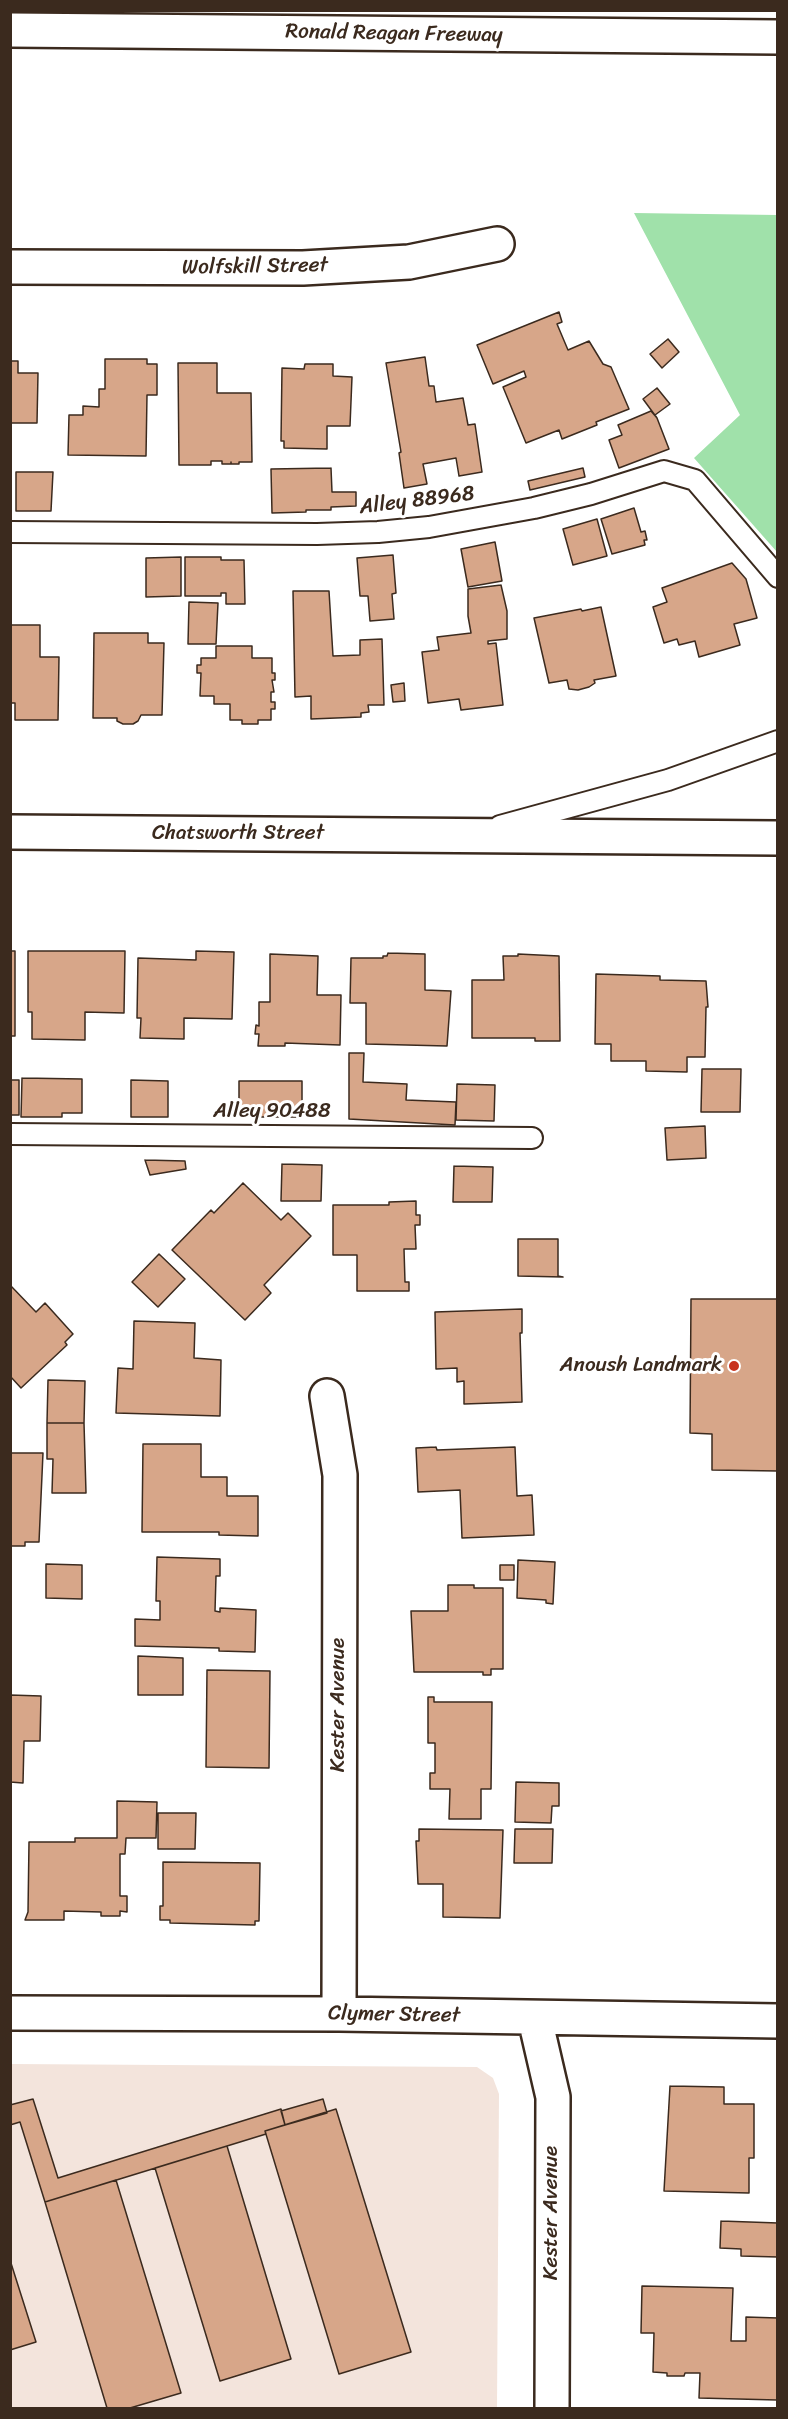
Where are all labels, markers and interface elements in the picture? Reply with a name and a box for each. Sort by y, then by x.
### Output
street label: Ronald Reagan Freeway [285,20,503,48]
street label: Wolfskill Street [182,253,328,281]
street label: Alley 88968 [358,481,476,521]
street label: Chatsworth Street [152,821,324,847]
street label: Alley 90488 [213,1099,331,1125]
place label: Anoush Landmark [560,1353,722,1379]
marker: Anoush Landmark [727,1359,741,1373]
street label: Kester Avenue [326,1638,352,1772]
street label: Clymer Street [328,2001,460,2029]
street label: Kester Avenue [539,2146,565,2280]

